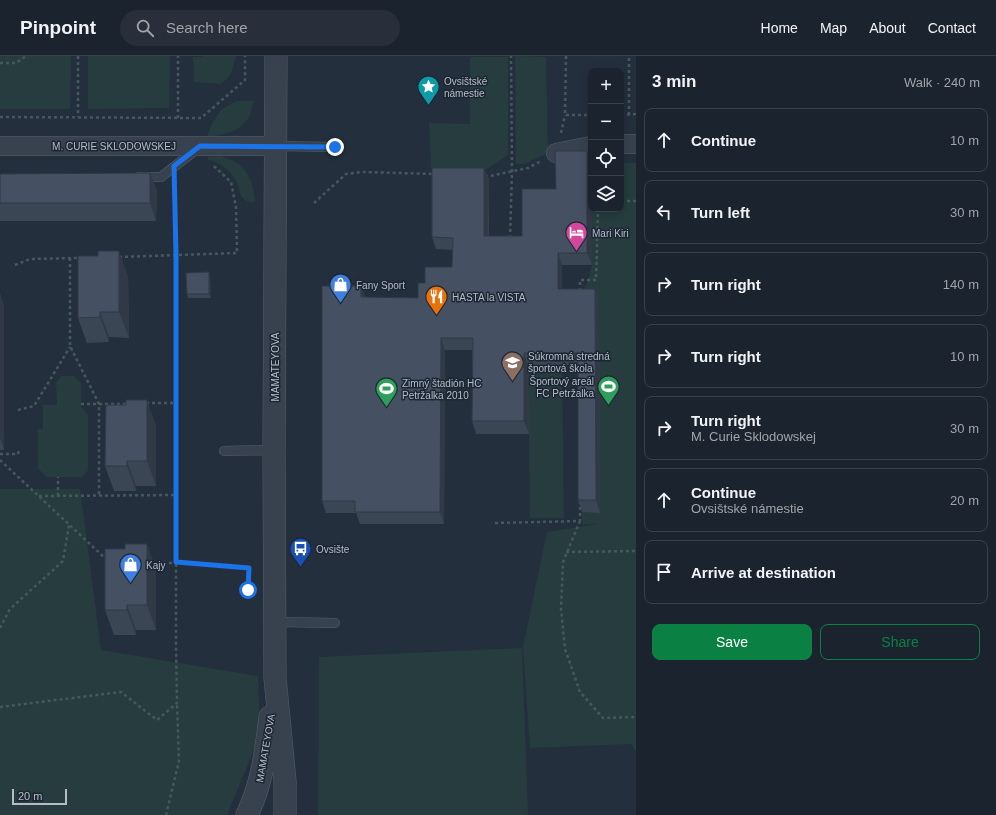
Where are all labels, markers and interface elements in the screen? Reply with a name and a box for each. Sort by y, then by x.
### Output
search box [120,10,400,46]
text: Pinpoint [20,17,96,38]
icon: search [134,17,156,39]
text: Search here [166,19,248,36]
text: Home [761,20,798,36]
text: Map [820,20,847,36]
text: About [869,20,906,36]
text: Contact [928,20,976,36]
map controls [588,68,624,212]
button: + [588,68,624,104]
text: 3 min [652,72,696,91]
place icon: Ovsištské námestie [415,74,441,107]
text: Walk · 240 m [904,75,980,90]
place label: Ovsištské námestie [444,76,488,99]
button: − [588,104,624,140]
icon: ahead [653,129,675,151]
text: Continue [691,132,756,149]
text: 10 m [950,133,979,148]
route end [326,138,344,156]
button: locate [588,140,624,176]
street label: M. CURIE SKLODOWSKEJ [52,141,176,152]
button: layers [588,176,624,212]
icon: left [653,201,675,223]
text: Turn left [691,204,750,221]
text: 30 m [950,205,979,220]
hotel icon: Mari Kiri [563,220,589,253]
place label: Mari Kiri [592,228,629,239]
shop icon: Fany Sport [328,272,354,305]
icon: right [653,273,675,295]
text: Turn right [691,276,761,293]
text: 140 m [943,277,979,292]
place label: Fany Sport [356,280,405,291]
restaurant icon: HASTA la VISTA [424,284,450,317]
place label: HASTA la VISTA [452,292,526,303]
street label: MAMATEYOVA [270,332,281,402]
icon: right [653,345,675,367]
text: Turn right [691,348,761,365]
school or university icon: Súkromná stredná športová škola [499,349,525,382]
text: 10 m [950,349,979,364]
place label: Súkromná stredná športová škola [528,351,610,374]
sports icon: Športový areál FC Petržalka [596,374,622,407]
place label: Športový areál FC Petržalka [530,375,594,399]
sports icon: Zimný štadión HC Petržalka 2010 [373,376,399,409]
place label: Zimný štadión HC Petržalka 2010 [402,378,481,401]
text: Turn right [691,412,761,429]
icon: right [653,417,675,439]
text: 30 m [950,421,979,436]
text: M. Curie Sklodowskej [691,429,816,444]
text: Continue [691,484,756,501]
icon: ahead [653,489,675,511]
text: 20 m [950,493,979,508]
text: Ovsištské námestie [691,501,804,516]
bus stop icon: Ovsište [288,536,314,569]
place label: Ovsište [316,544,350,555]
shop icon: Kajy [117,552,143,585]
place label: Kajy [146,560,165,571]
icon: arrive [653,561,675,583]
text: Arrive at destination [691,564,836,581]
route start [239,581,257,599]
button: Save [652,624,812,660]
button: Share [820,624,980,660]
street label: MAMATEYOVA [254,713,277,783]
scale bar [12,787,67,806]
text: 20 m [18,790,42,802]

